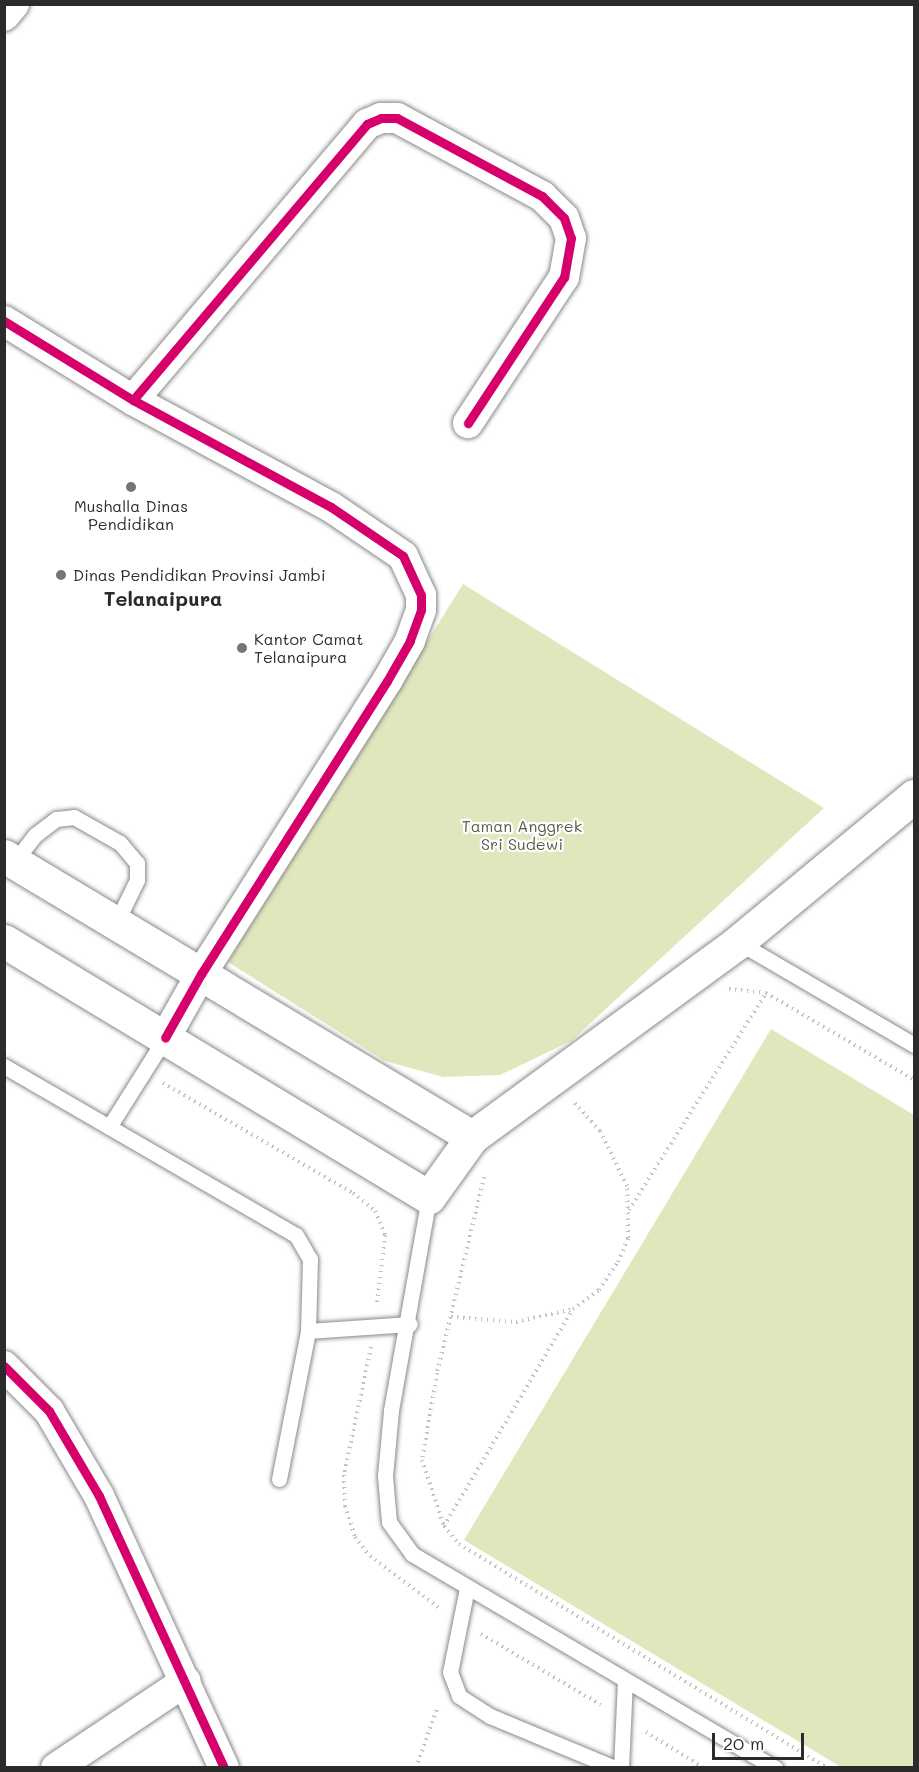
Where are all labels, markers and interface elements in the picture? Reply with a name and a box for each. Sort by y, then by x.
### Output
marker: Mushalla Dinas Pendidikan [124,480,138,494]
place label: Mushalla Dinas Pendidikan [74,496,188,534]
place label: Dinas Pendidikan Provinsi Jambi [73,565,326,585]
marker: Dinas Pendidikan Provinsi Jambi [54,568,68,582]
district label: Telanaipura [104,586,222,610]
place label: Kantor Camat Telanaipura [254,629,363,667]
marker: Kantor Camat Telanaipura [235,641,249,655]
park label: Taman Anggrek Sri Sudewi [462,816,582,854]
scale bar [715,1721,806,1759]
text: 20 m [723,1731,764,1755]

